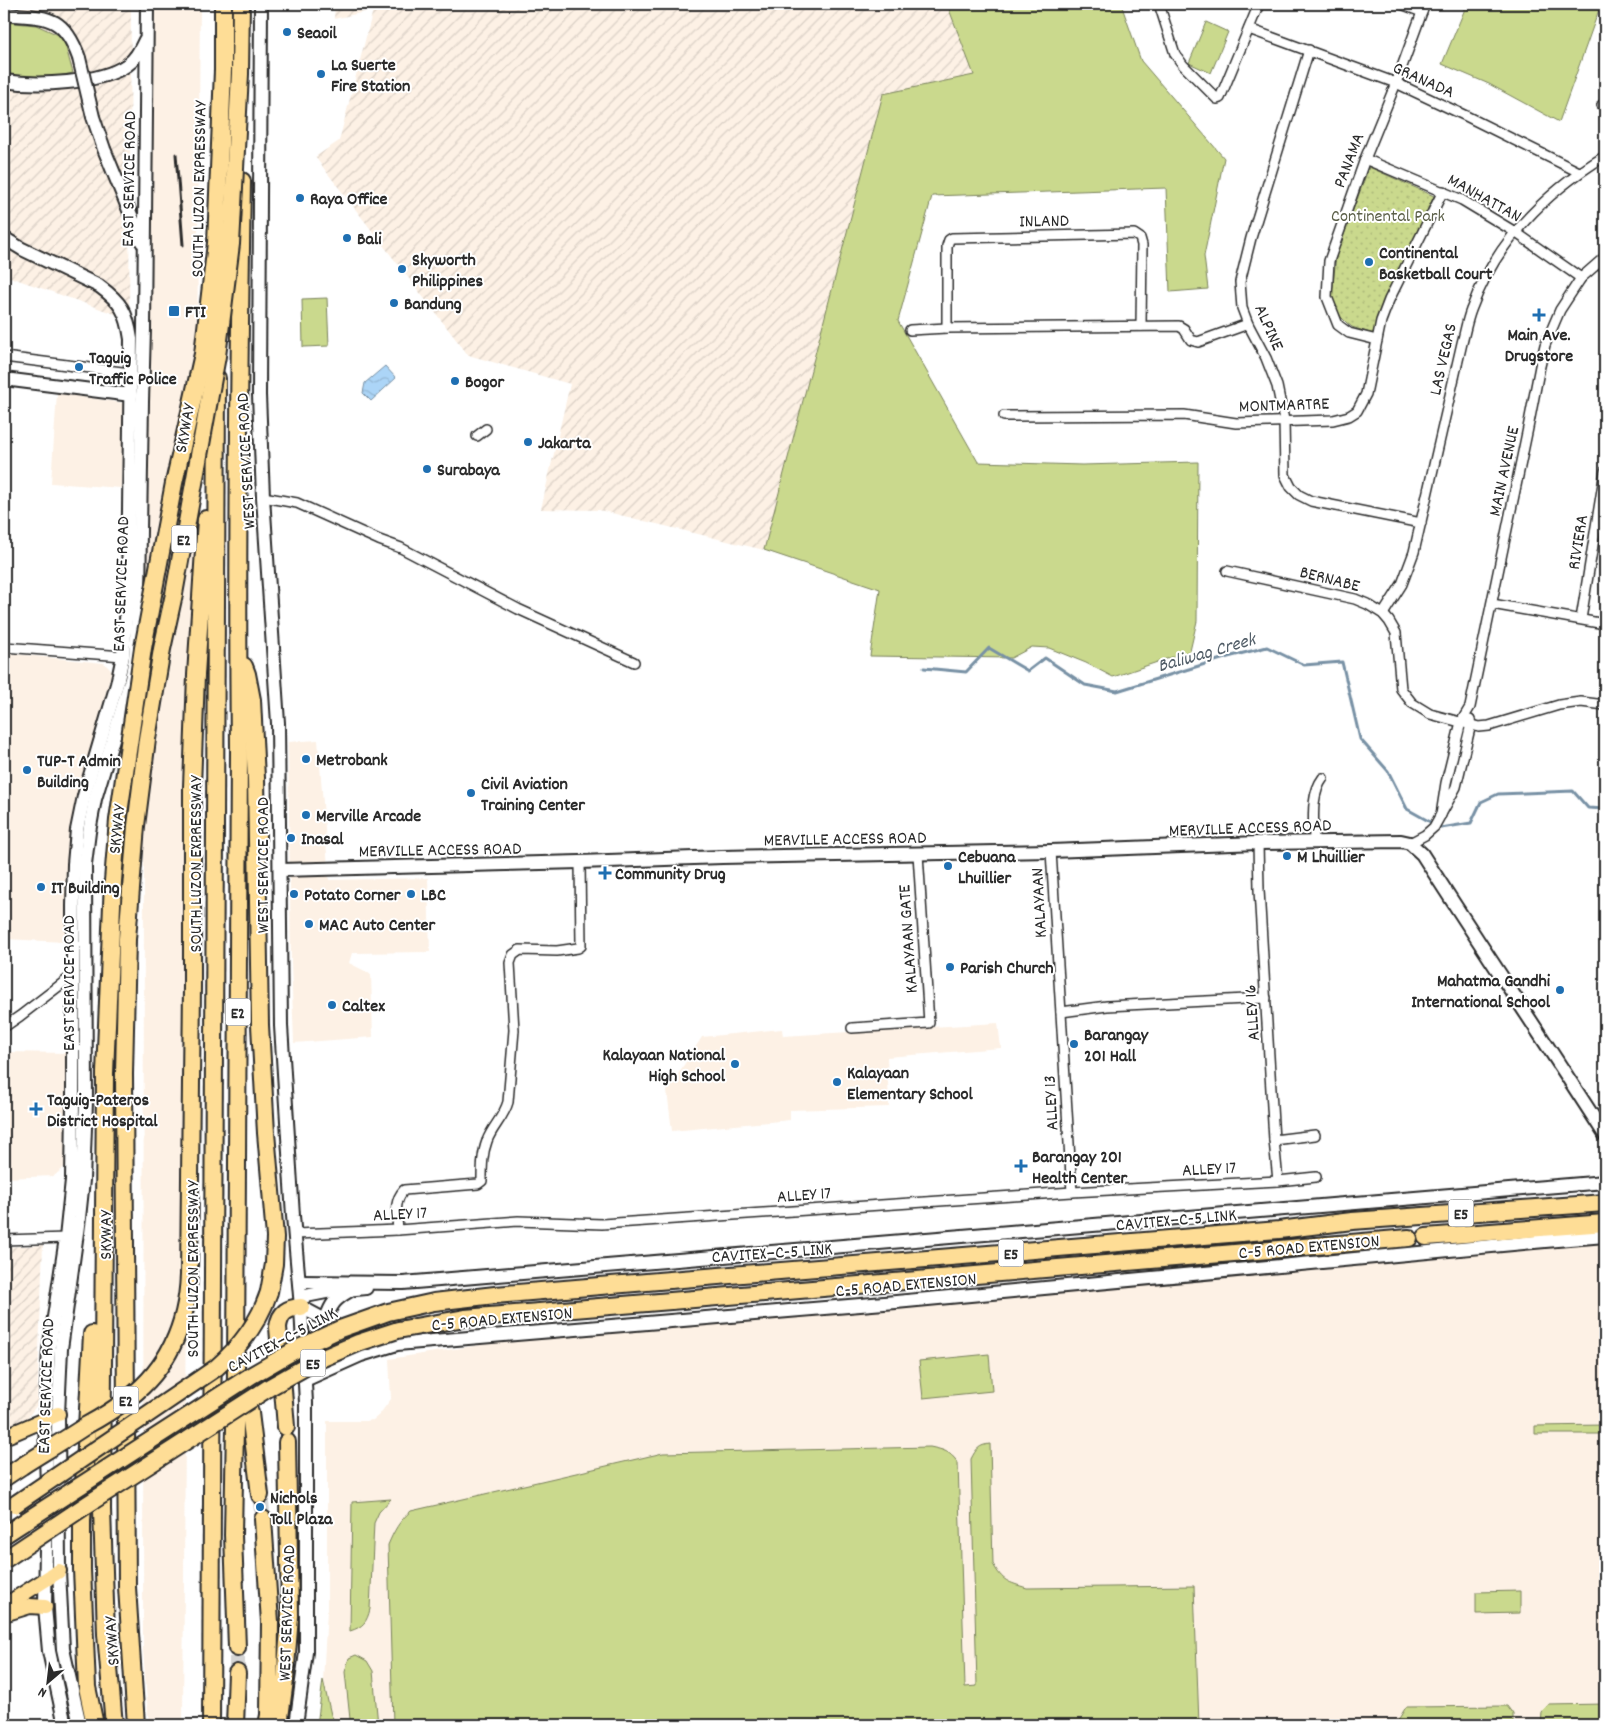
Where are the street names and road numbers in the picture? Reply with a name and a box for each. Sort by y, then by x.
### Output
street label: GRANADA [1388,57,1458,106]
street label: SOUTH LUZON EXPRESSWAY [186,99,215,278]
street label: EAST SERVICE ROAD [117,111,144,247]
street label: PANAMA [1328,130,1372,192]
street label: MANHATTAN [1442,169,1525,230]
street label: INLAND [1019,210,1069,235]
street label: ALPINE [1247,301,1289,355]
street label: LAS VEGAS [1424,321,1465,398]
street label: WEST SERVICE ROAD [231,392,264,530]
street label: MONTMARTRE [1239,392,1330,421]
street label: SKYWAY [170,400,203,455]
street label: MAIN AVENUE [1484,424,1527,519]
street label: RIVIERA [1563,513,1596,572]
street label: EAST SERVICE ROAD [108,516,137,652]
road number: E2 [172,526,196,552]
street label: BERNABE [1297,561,1362,600]
street label: SOUTH LUZON EXPRESSWAY [185,774,210,953]
street label: WEST SERVICE ROAD [252,797,277,933]
street label: SKYWAY [103,802,134,855]
street label: MERVILLE ACCESS ROAD [1168,814,1332,845]
street label: MERVILLE ACCESS ROAD [763,827,927,854]
street label: MERVILLE ACCESS ROAD [358,838,522,865]
street label: KALAYAAN [1026,867,1055,939]
street label: KALAYAAN GATE [893,884,926,994]
street label: EAST SERVICE ROAD [58,915,83,1051]
street label: ALLEY 16 [1239,984,1268,1042]
road number: E2 [226,999,250,1026]
street label: ALLEY 13 [1039,1075,1066,1131]
street label: ALLEY 17 [1181,1157,1237,1184]
street label: SOUTH LUZON EXPRESSWAY [182,1179,207,1358]
street label: ALLEY 17 [776,1182,832,1211]
road number: E5 [1448,1200,1474,1226]
street label: ALLEY 17 [372,1202,428,1229]
street label: CAVITEX–C-5 LINK [1115,1204,1238,1239]
street label: SKYWAY [95,1209,120,1260]
street label: C-5 ROAD EXTENSION [1238,1230,1381,1267]
street label: CAVITEX–C-5 LINK [711,1238,834,1271]
road number: E5 [998,1240,1024,1266]
street label: C-5 ROAD EXTENSION [835,1268,978,1305]
street label: CAVITEX–C-5 LINK [224,1302,343,1381]
street label: C-5 ROAD EXTENSION [431,1302,574,1339]
street label: EAST SERVICE ROAD [33,1318,62,1454]
road number: E5 [300,1350,326,1376]
road number: E2 [114,1386,138,1414]
street label: WEST SERVICE ROAD [274,1545,303,1682]
street label: SKYWAY [99,1614,128,1666]

